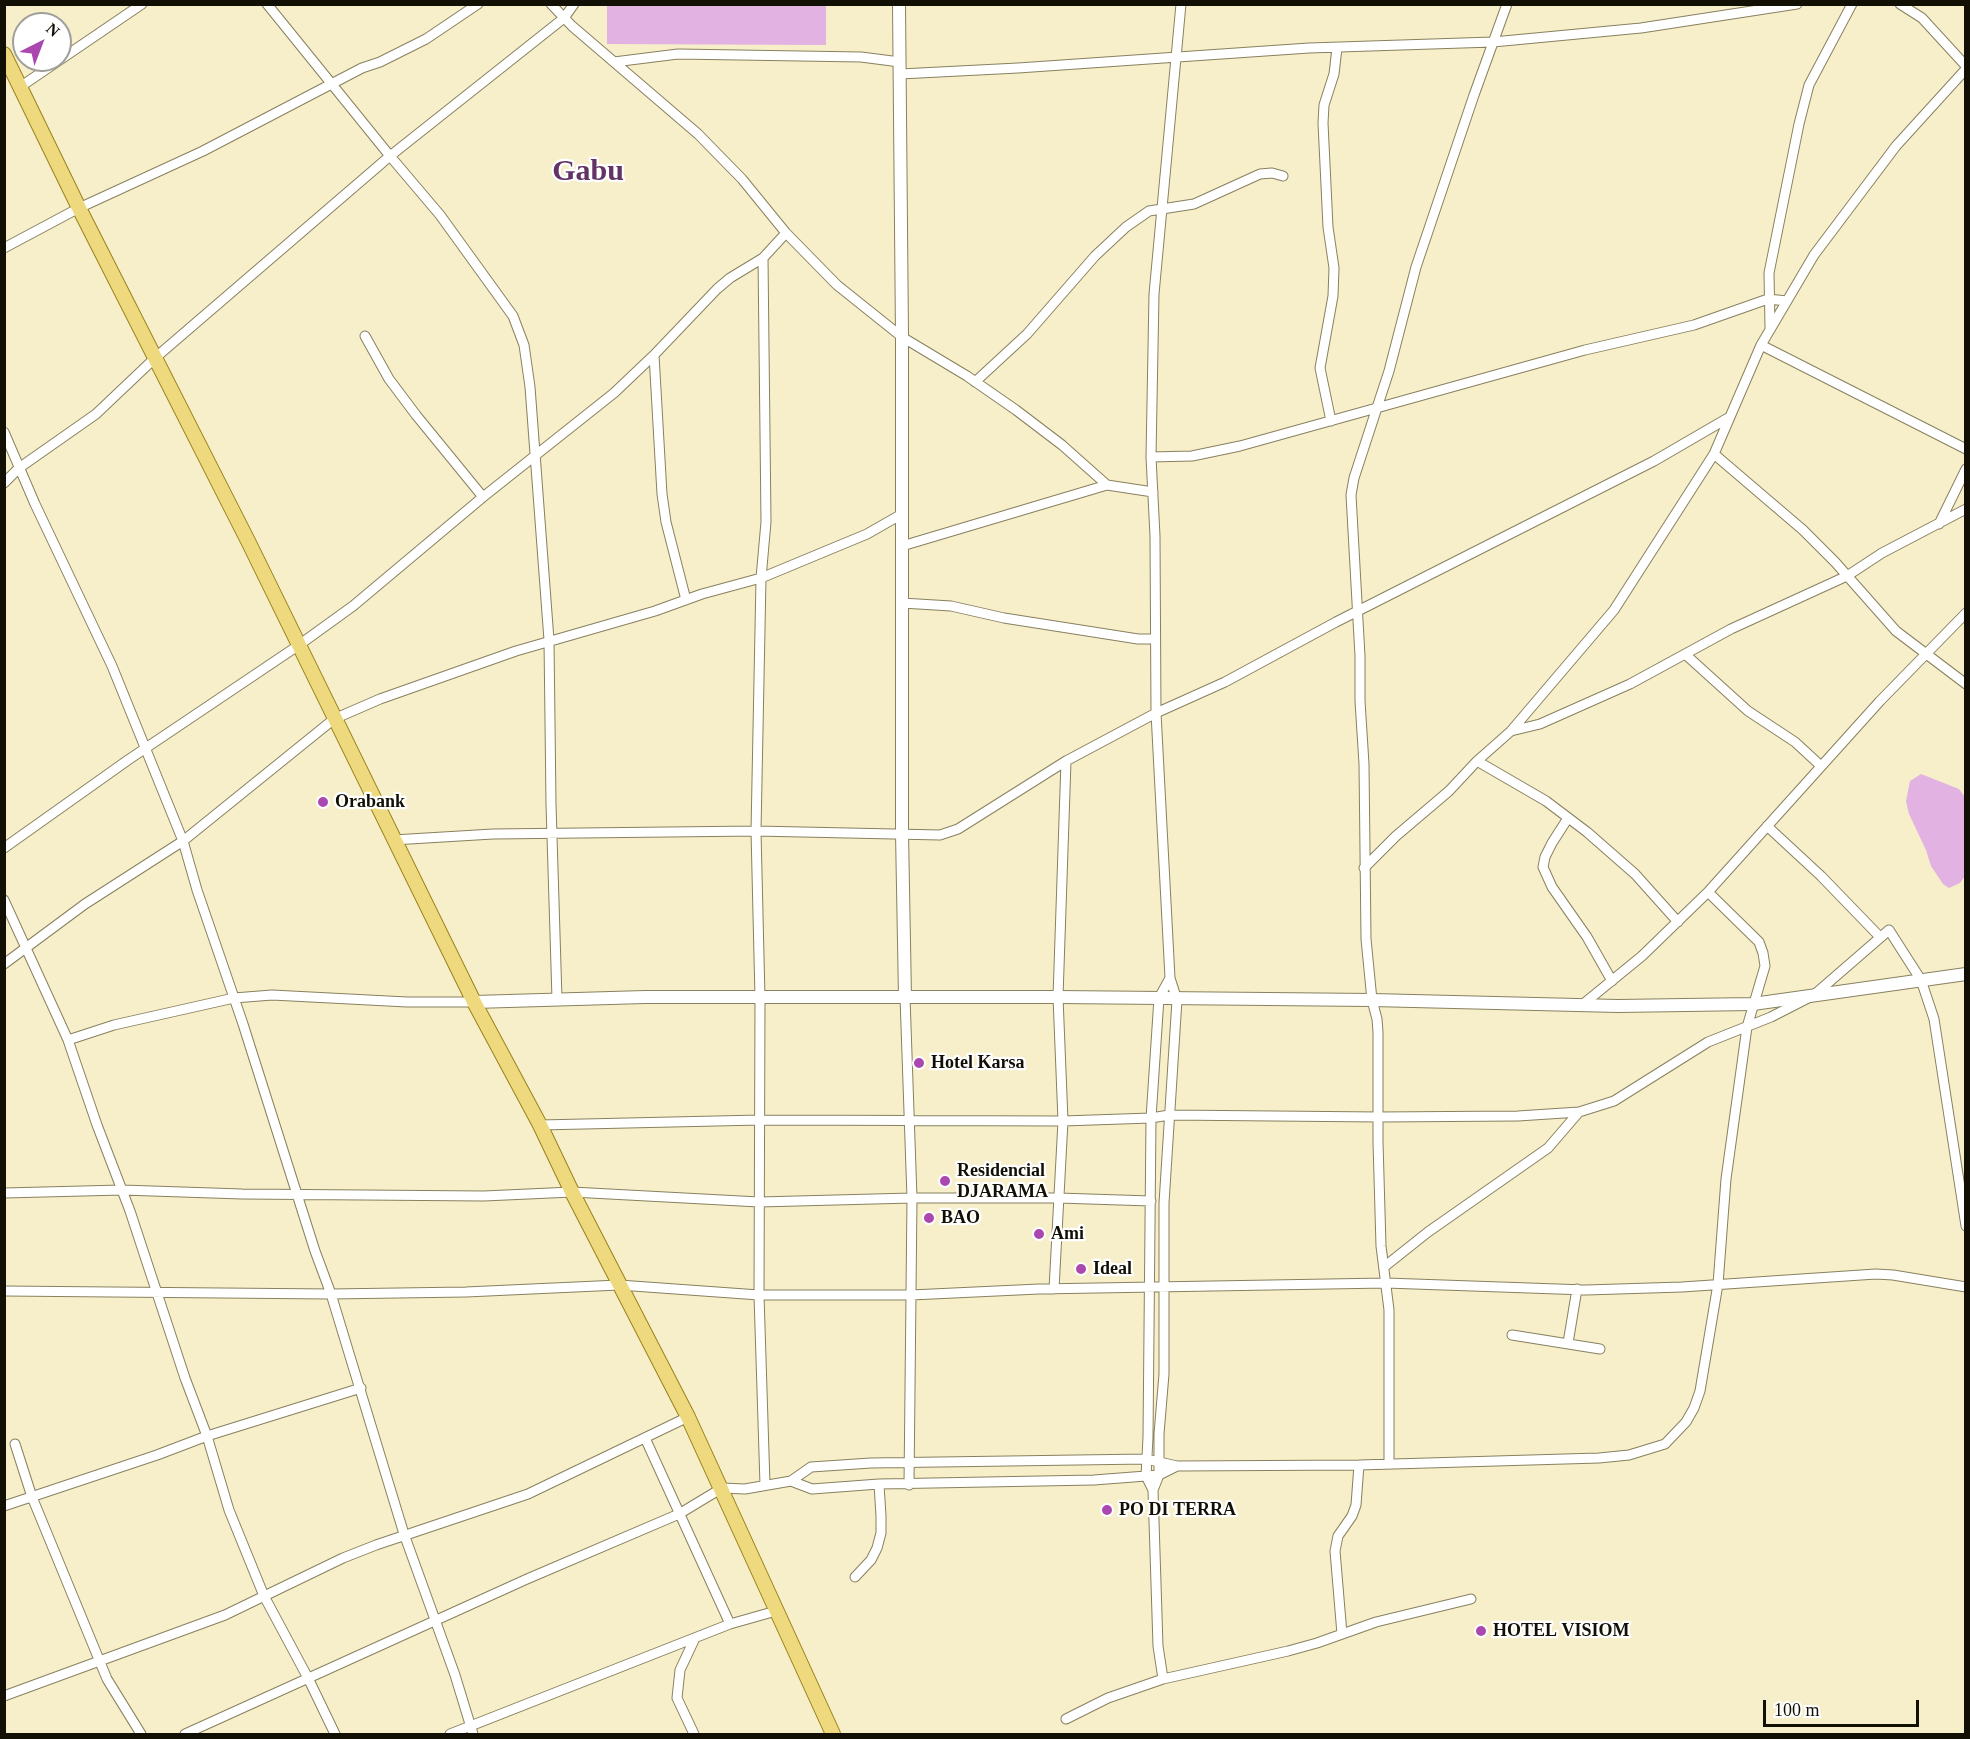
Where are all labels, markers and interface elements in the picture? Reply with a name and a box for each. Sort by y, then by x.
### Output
north arrow [12,12,72,72]
text: N [43,20,63,40]
district label: Gabu [552,154,624,190]
place label: Orabank [335,791,405,813]
marker: Orabank [316,795,330,809]
place label: Hotel Karsa [931,1052,1024,1074]
marker: Hotel Karsa [912,1056,926,1070]
place label: Residencial DJARAMA [957,1160,1048,1202]
marker: Residencial DJARAMA [938,1174,952,1188]
place label: BAO [941,1207,980,1229]
marker: BAO [922,1211,936,1225]
place label: Ami [1051,1223,1084,1245]
marker: Ami [1032,1227,1046,1241]
place label: Ideal [1093,1258,1132,1280]
marker: Ideal [1074,1262,1088,1276]
place label: PO DI TERRA [1119,1499,1236,1521]
marker: PO DI TERRA [1100,1503,1114,1517]
place label: HOTEL VISIOM [1493,1620,1630,1642]
marker: HOTEL VISIOM [1474,1624,1488,1638]
scale bar [1766,1688,1922,1726]
text: 100 m [1774,1700,1820,1720]

